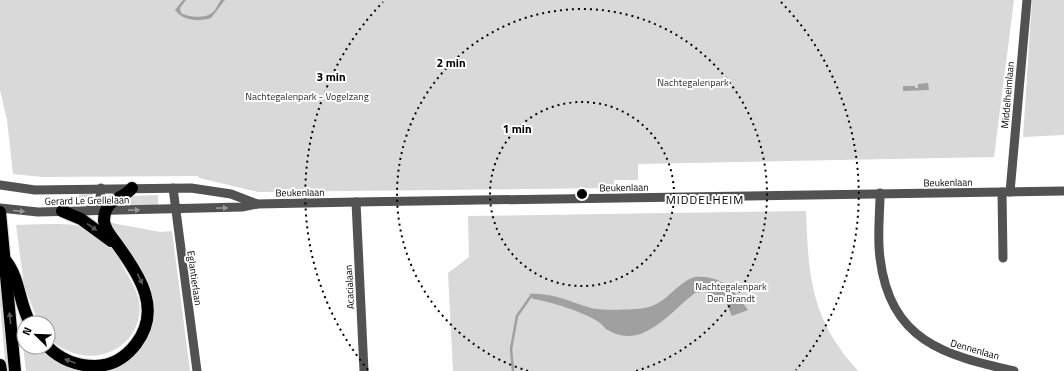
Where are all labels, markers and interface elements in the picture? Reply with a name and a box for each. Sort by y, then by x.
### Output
text: 2 min [436,53,466,72]
street label: Middelheimlaan [997,61,1018,129]
text: 3 min [316,67,346,86]
park label: Nachtegalenpark [657,75,729,90]
park label: Nachtegalenpark - Vogelzang [245,89,369,104]
text: 1 min [502,119,532,138]
street label: Beukenlaan [923,175,973,190]
street label: Beukenlaan [599,180,649,195]
street label: Beukenlaan [275,185,325,200]
centre of rings [575,187,589,201]
district label: MIDDELHEIM [666,190,744,209]
street label: Gerard Le Grellelaan [45,192,129,209]
one-way arrow [216,205,229,211]
one-way arrow [13,207,25,214]
one-way arrow [128,207,141,213]
one-way arrow [86,223,97,231]
street label: Eglantierlaan [183,250,206,306]
street label: Acacialaan [341,264,358,310]
one-way arrow [137,273,143,285]
park label: Nachtegalenpark Den Brandt [695,279,767,306]
one-way arrow [7,312,14,324]
north arrow [16,315,56,355]
text: N [18,324,36,338]
street label: Dennenlaan [949,335,1001,364]
one-way arrow [63,357,75,363]

